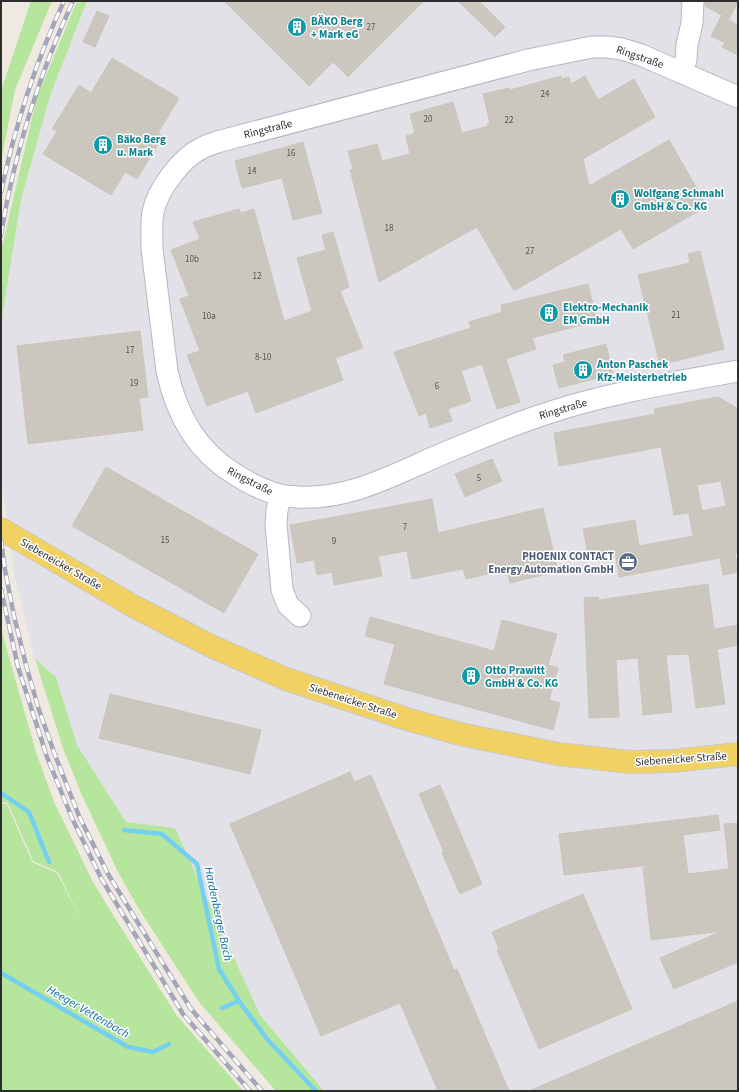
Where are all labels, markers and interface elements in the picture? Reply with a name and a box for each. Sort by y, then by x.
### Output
place label: BÄKO Berg + Mark eG [311,14,363,42]
building icon: BÄKO Berg + Mark eG [286,16,308,38]
house number: 27 [367,21,376,34]
street label: Ringstraße [614,42,666,72]
house number: 24 [541,88,550,101]
house number: 20 [424,113,433,126]
house number: 22 [505,114,514,127]
street label: Ringstraße [242,116,294,142]
place label: Bäko Berg u. Mark [117,132,166,160]
building icon: Bäko Berg u. Mark [92,134,114,156]
house number: 16 [287,147,296,160]
house number: 14 [248,165,257,178]
place label: Wolfgang Schmahl GmbH & Co. KG [634,186,725,214]
building icon: Wolfgang Schmahl GmbH & Co. KG [609,188,631,210]
house number: 18 [385,222,394,235]
house number: 27 [526,245,535,258]
house number: 10b [185,253,199,266]
house number: 12 [253,270,262,283]
place label: Elektro-Mechanik EM GmbH [563,300,648,328]
building icon: Elektro-Mechanik EM GmbH [538,302,560,324]
house number: 21 [672,309,680,322]
house number: 10a [202,310,216,323]
house number: 17 [126,344,135,357]
house number: 8-10 [255,351,272,364]
place label: Anton Paschek Kfz-Meisterbetrieb [596,357,687,385]
building icon: Anton Paschek Kfz-Meisterbetrieb [572,359,594,381]
house number: 19 [130,377,139,390]
house number: 6 [435,380,440,393]
street label: Ringstraße [537,395,589,423]
street label: Ringstraße [225,463,276,499]
house number: 5 [477,472,482,485]
house number: 7 [403,521,408,534]
house number: 15 [161,534,170,547]
street label: Siebeneicker Straße [18,535,105,594]
house number: 9 [332,535,337,548]
place label: PHOENIX CONTACT Energy Automation GmbH [488,549,614,577]
office icon: PHOENIX CONTACT Energy Automation GmbH [617,551,639,573]
place label: Otto Prawitt GmbH & Co. KG [485,663,558,691]
building icon: Otto Prawitt GmbH & Co. KG [460,665,482,687]
street label: Siebeneicker Straße [307,680,399,722]
street label: Siebeneicker Straße [635,748,728,770]
water label: Hardenberger Bach [200,865,236,963]
water label: Heeger Vettenbach [44,981,132,1043]

